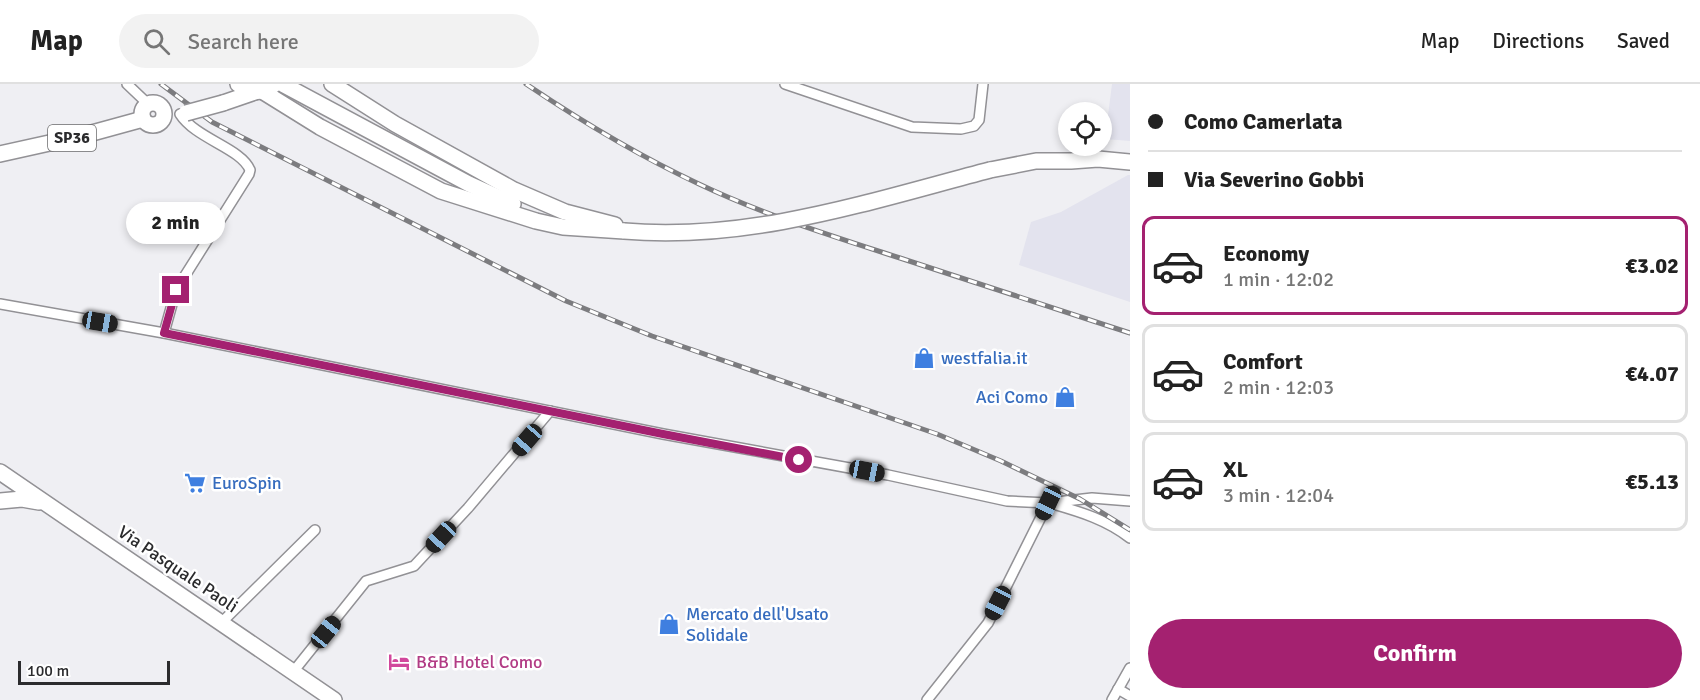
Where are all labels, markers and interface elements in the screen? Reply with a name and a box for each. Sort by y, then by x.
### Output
search box [119,14,539,68]
text: Map [30,24,83,58]
icon: search [140,25,173,58]
text: Search here [188,28,299,55]
text: Map [1421,28,1459,54]
text: Directions [1492,28,1584,54]
text: Saved [1617,28,1670,54]
map controls [1058,102,1112,156]
button: locate [1058,102,1112,156]
text: Como Camerlata [1184,108,1343,135]
road number: SP36 [48,125,96,151]
text: Via Severino Gobbi [1184,166,1364,193]
callout: 2 min [126,203,225,245]
text: 2 min [151,210,200,235]
icon: car [1151,239,1205,293]
text: Economy [1223,240,1309,267]
text: €3.02 [1625,252,1679,279]
text: 1 min · 12:02 [1223,267,1334,292]
route end [162,276,189,303]
car [81,310,119,334]
shop icon: westfalia.it [912,346,936,370]
place label: westfalia.it [941,347,1027,369]
icon: car [1151,347,1205,401]
text: Comfort [1223,348,1303,375]
text: €4.07 [1625,360,1679,387]
text: 2 min · 12:03 [1223,375,1334,400]
shop icon: Aci Como [1053,385,1077,409]
place label: Aci Como [976,386,1048,408]
car [508,421,546,459]
route start [785,446,812,473]
icon: car [1151,455,1205,509]
text: XL [1223,456,1248,483]
car [848,459,886,483]
text: €5.13 [1625,468,1679,495]
supermarket icon: EuroSpin [183,471,207,495]
place label: EuroSpin [212,472,282,494]
car [1032,483,1064,523]
text: 3 min · 12:04 [1223,483,1334,508]
car [422,518,460,556]
street label: Via Pasquale Paoli [114,521,242,617]
car [982,583,1014,623]
place label: Mercato dell'Usato Solidale [686,603,829,646]
car [308,612,344,652]
shop icon: Mercato dell'Usato Solidale [657,612,681,636]
button: Confirm [1148,619,1682,688]
hotel icon: B&B Hotel Como [387,650,411,674]
place label: B&B Hotel Como [416,651,542,673]
scale bar [18,658,170,686]
text: 100 m [27,661,69,681]

